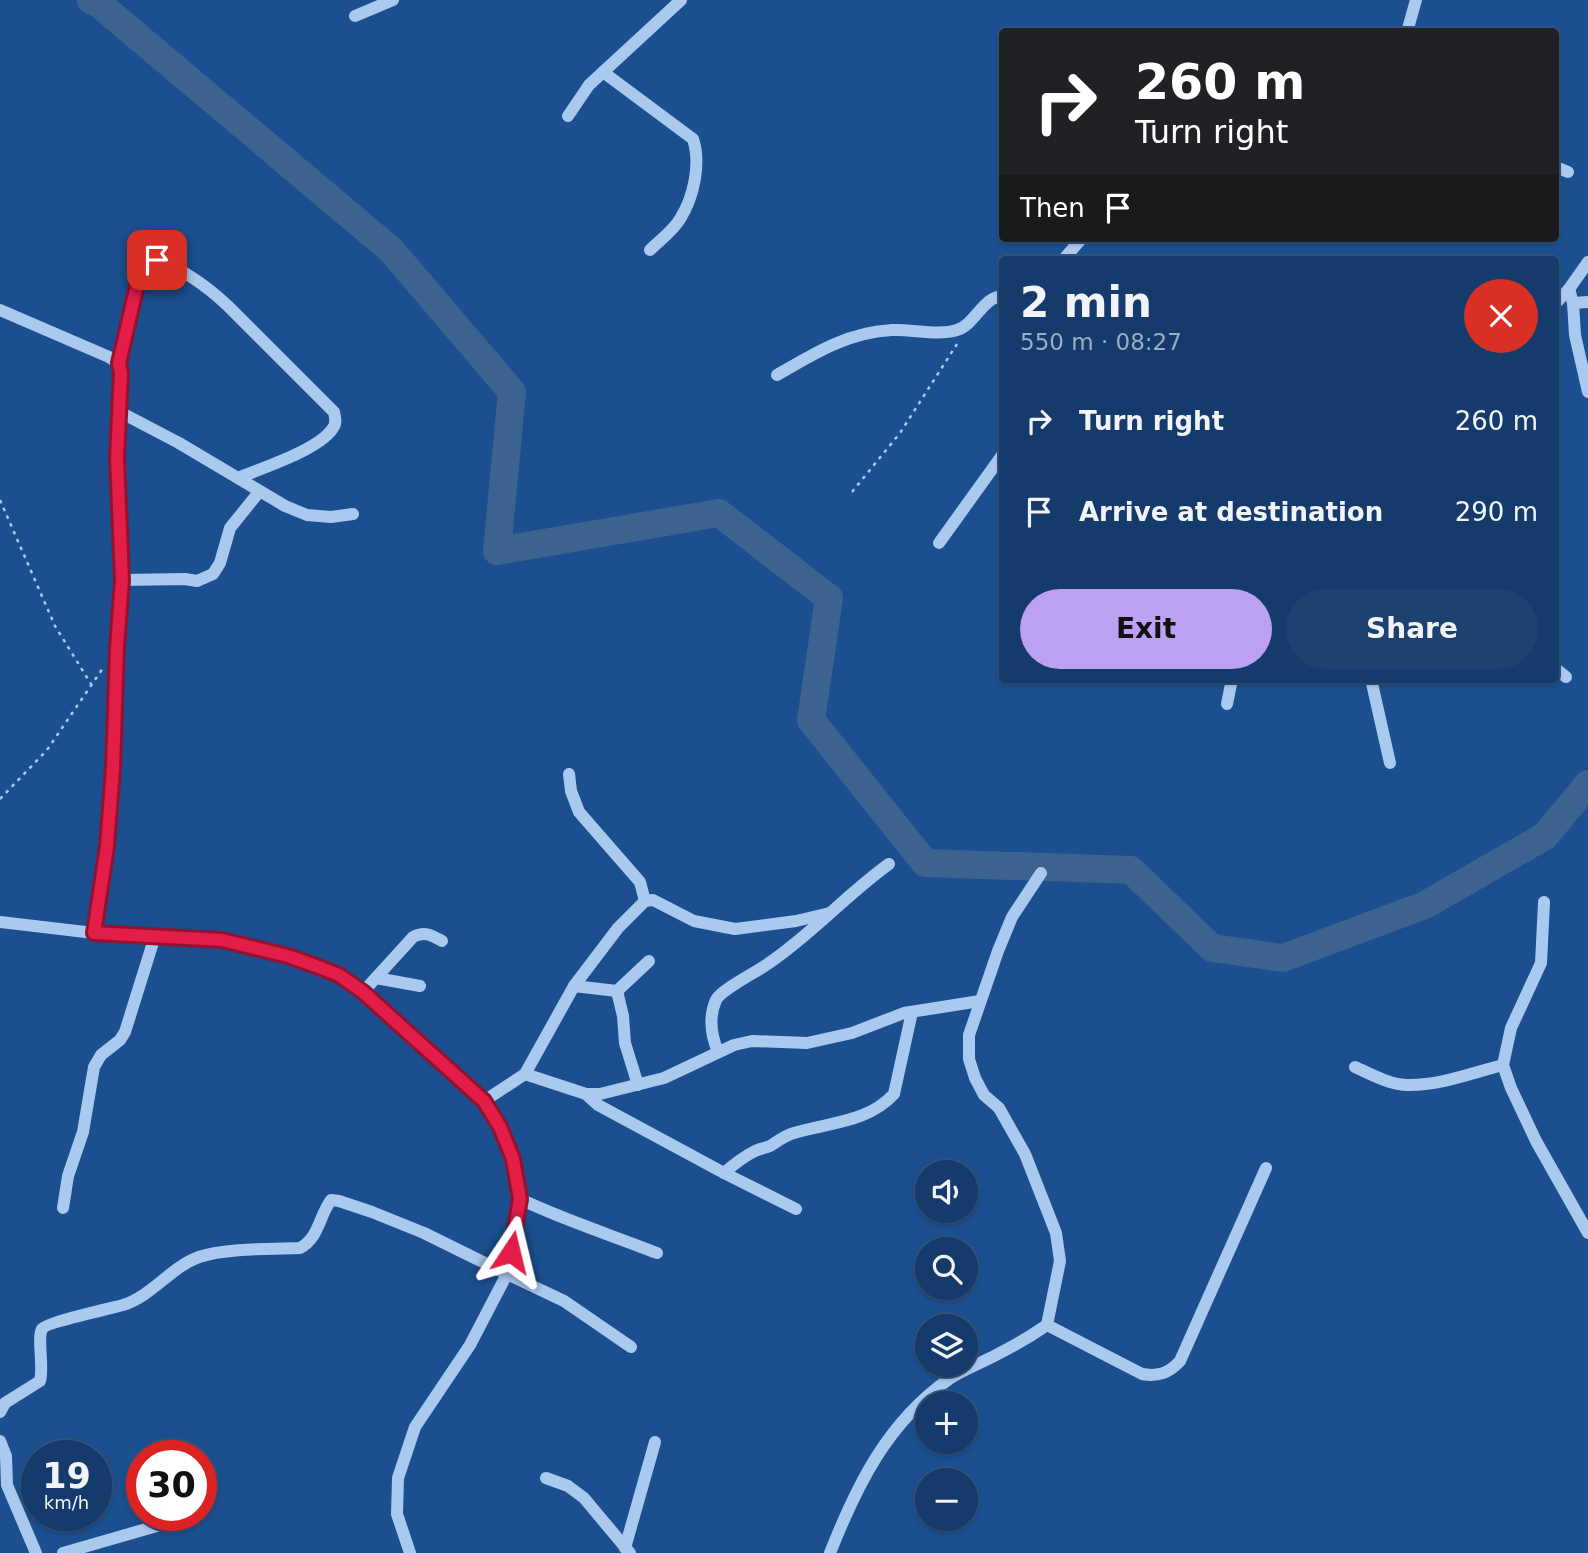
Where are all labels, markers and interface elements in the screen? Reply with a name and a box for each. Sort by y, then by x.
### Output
text: 260 m [1135,54,1305,111]
icon: right [1020,56,1111,147]
text: Turn right [1135,113,1288,151]
icon: arrive [1099,189,1137,227]
text: Then [1020,193,1085,223]
pin [127,230,187,290]
icon: arrive [138,241,176,279]
text: 2 min [1020,278,1152,327]
button: close [1464,279,1538,353]
text: 550 m · 08:27 [1020,329,1182,355]
icon: right [1020,402,1058,440]
text: Turn right [1079,406,1224,436]
text: 260 m [1455,406,1538,436]
icon: arrive [1020,493,1058,531]
text: Arrive at destination [1079,497,1383,527]
text: 290 m [1455,497,1538,527]
button: Exit [1020,589,1272,669]
button: Share [1286,589,1538,669]
map controls [915,1160,978,1531]
button: sound [915,1160,978,1223]
position arrow [474,1215,548,1289]
button: search [915,1237,978,1300]
button: layers [915,1314,978,1377]
button: + [915,1391,978,1454]
speed limit sign: 30 [126,1440,217,1531]
text: 19 [42,1456,91,1496]
button: − [915,1468,978,1531]
text: km/h [44,1492,89,1513]

